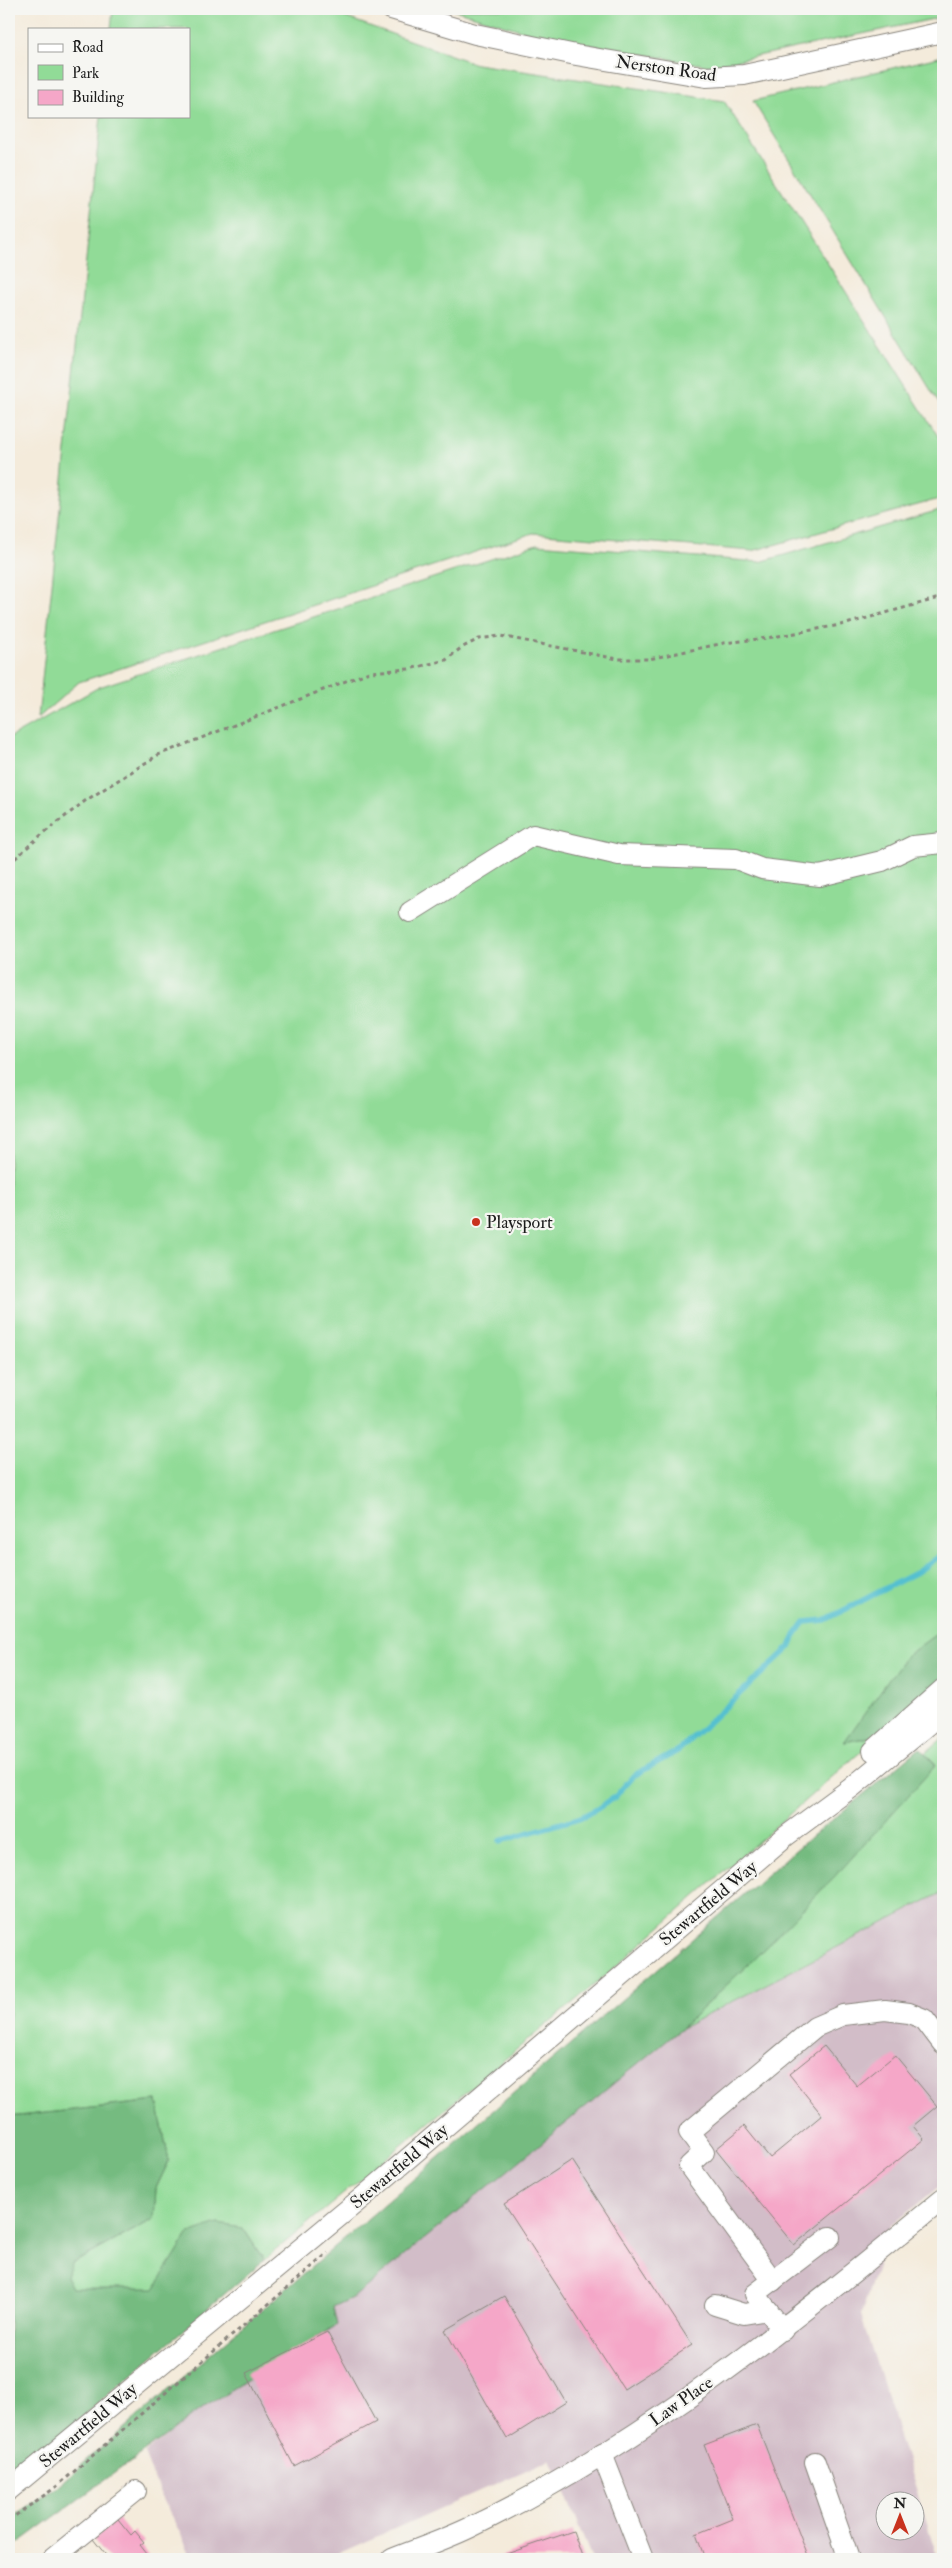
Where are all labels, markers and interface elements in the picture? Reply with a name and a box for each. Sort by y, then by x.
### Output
legend [28,28,190,118]
text: Road [72,38,104,57]
street label: Nerston Road [614,50,718,87]
text: Park [72,64,99,83]
text: Building [72,88,124,107]
place label: Playsport [486,1211,553,1234]
marker: Playsport [470,1216,482,1228]
street label: Stewartfield Way [655,1855,763,1951]
street label: Stewartfield Way [346,2118,454,2214]
street label: Law Place [645,2371,718,2432]
street label: Stewartfield Way [35,2377,143,2473]
north arrow [874,2490,924,2540]
text: N [893,2495,907,2512]

